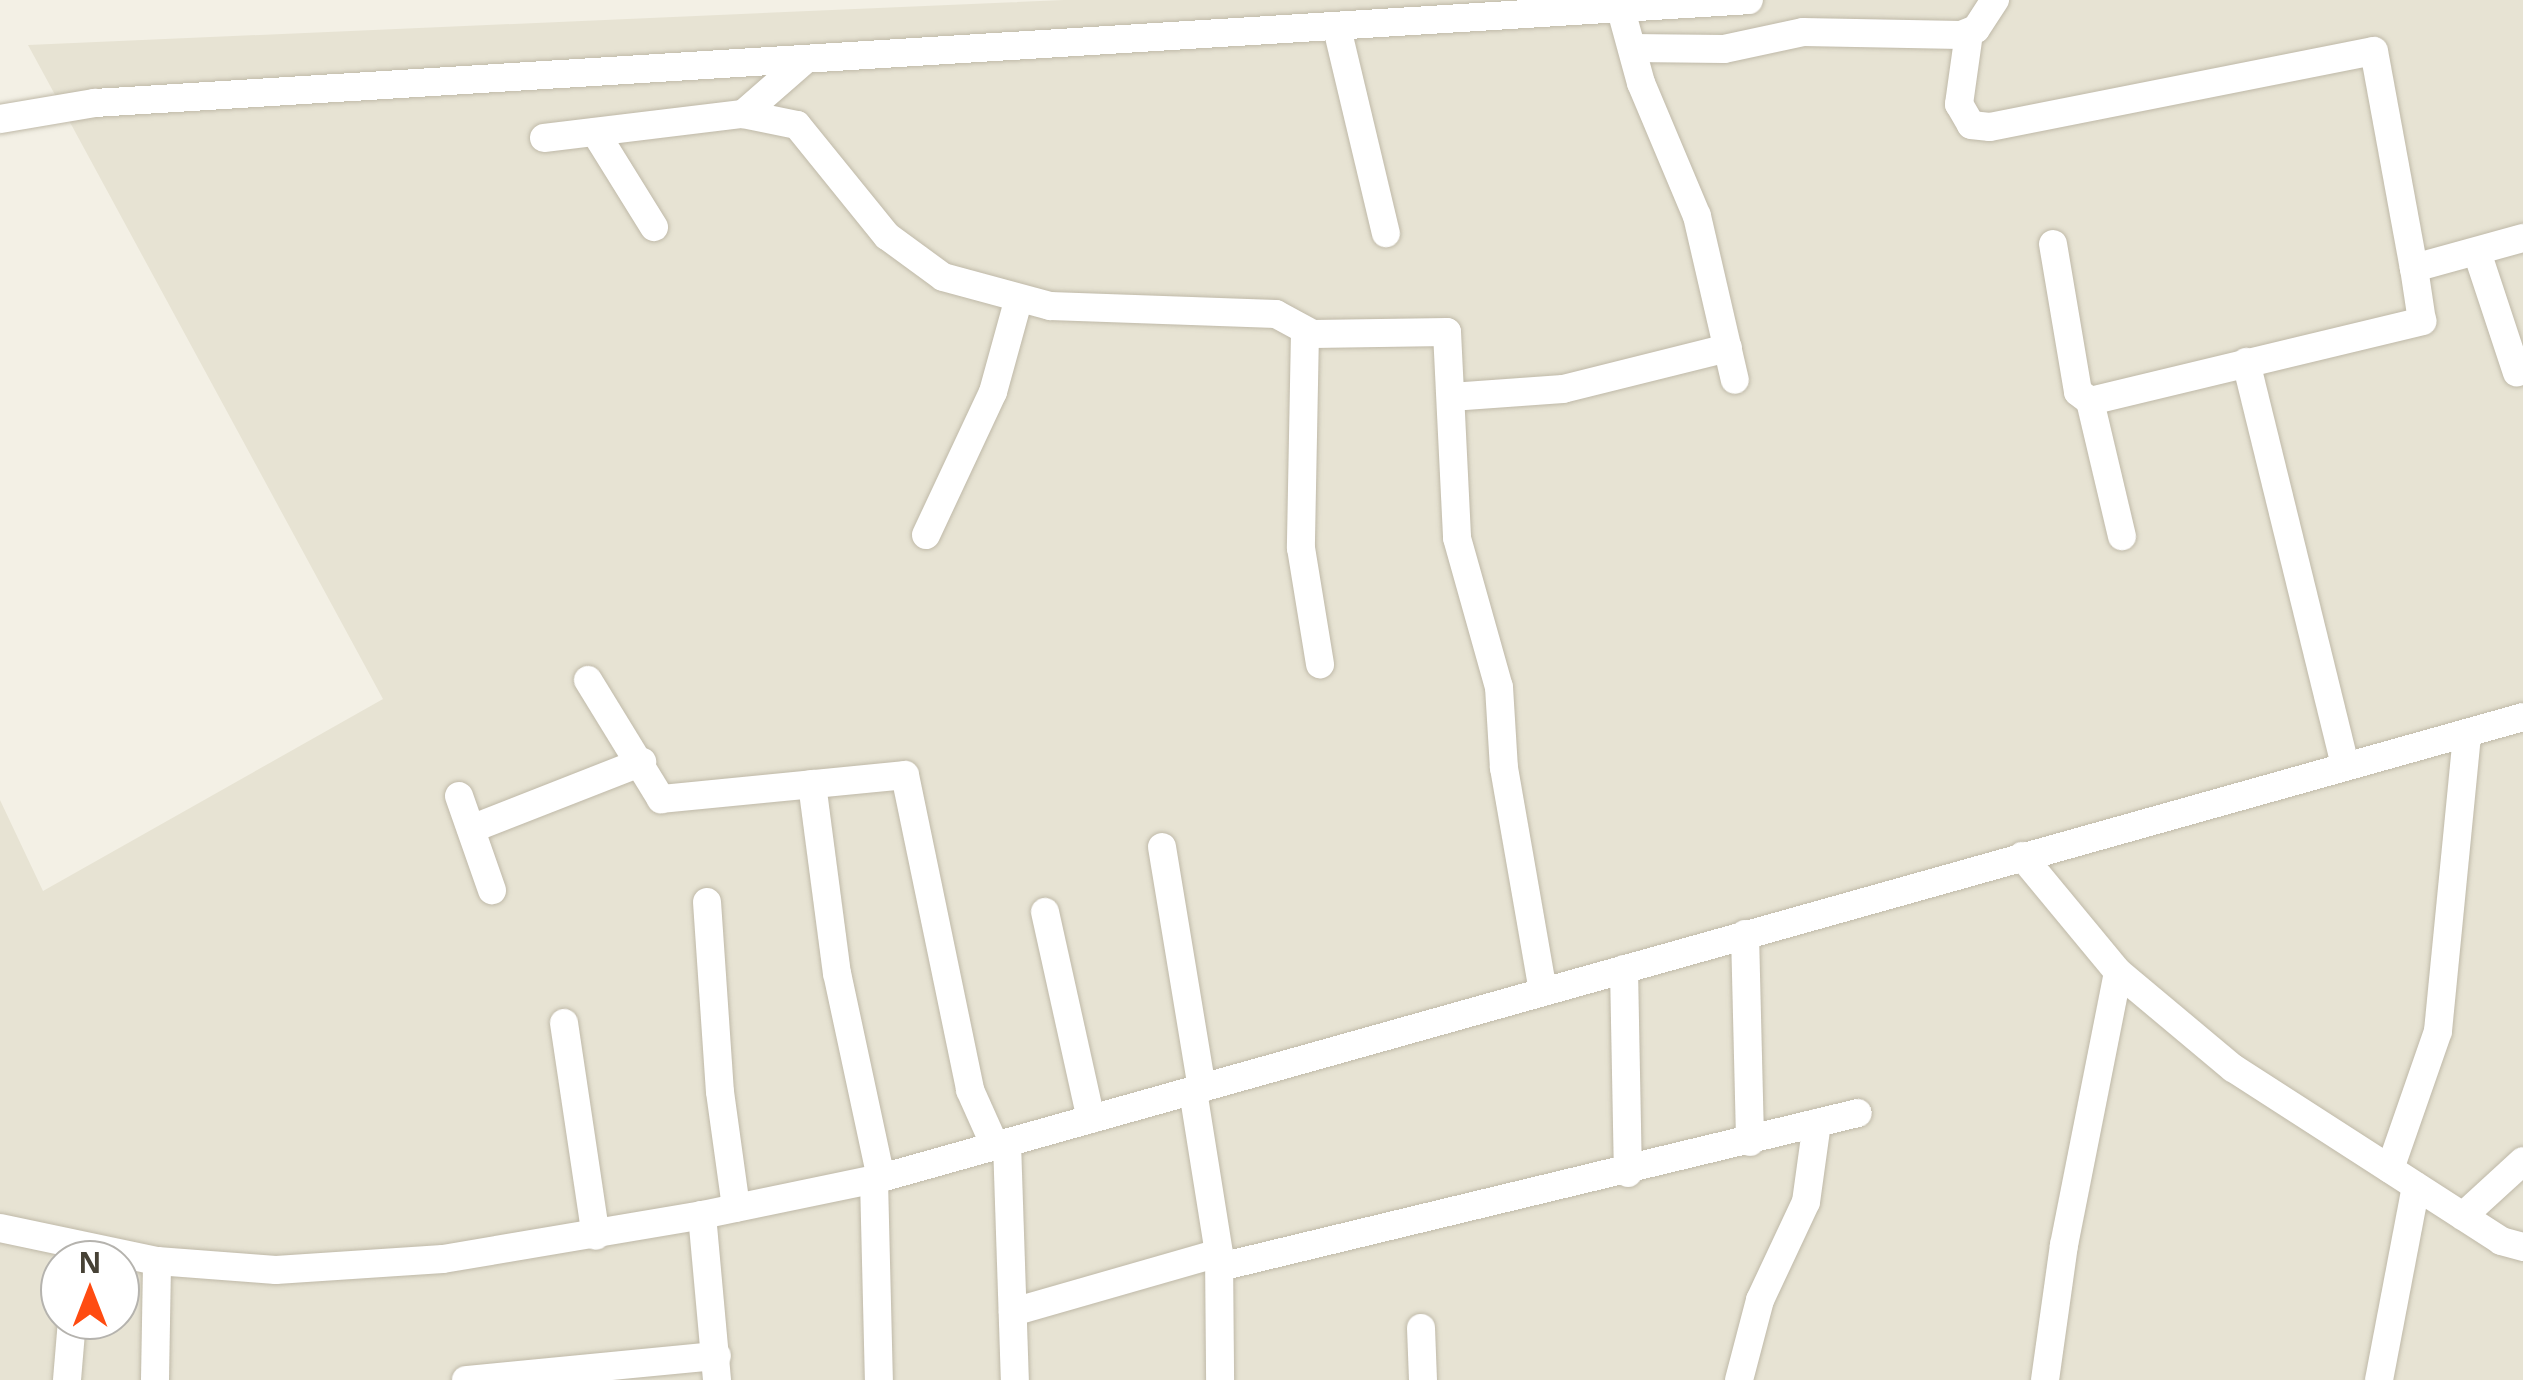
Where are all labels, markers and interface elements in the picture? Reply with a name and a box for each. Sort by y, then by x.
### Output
north arrow [40,1240,140,1340]
text: N [79,1243,101,1281]

